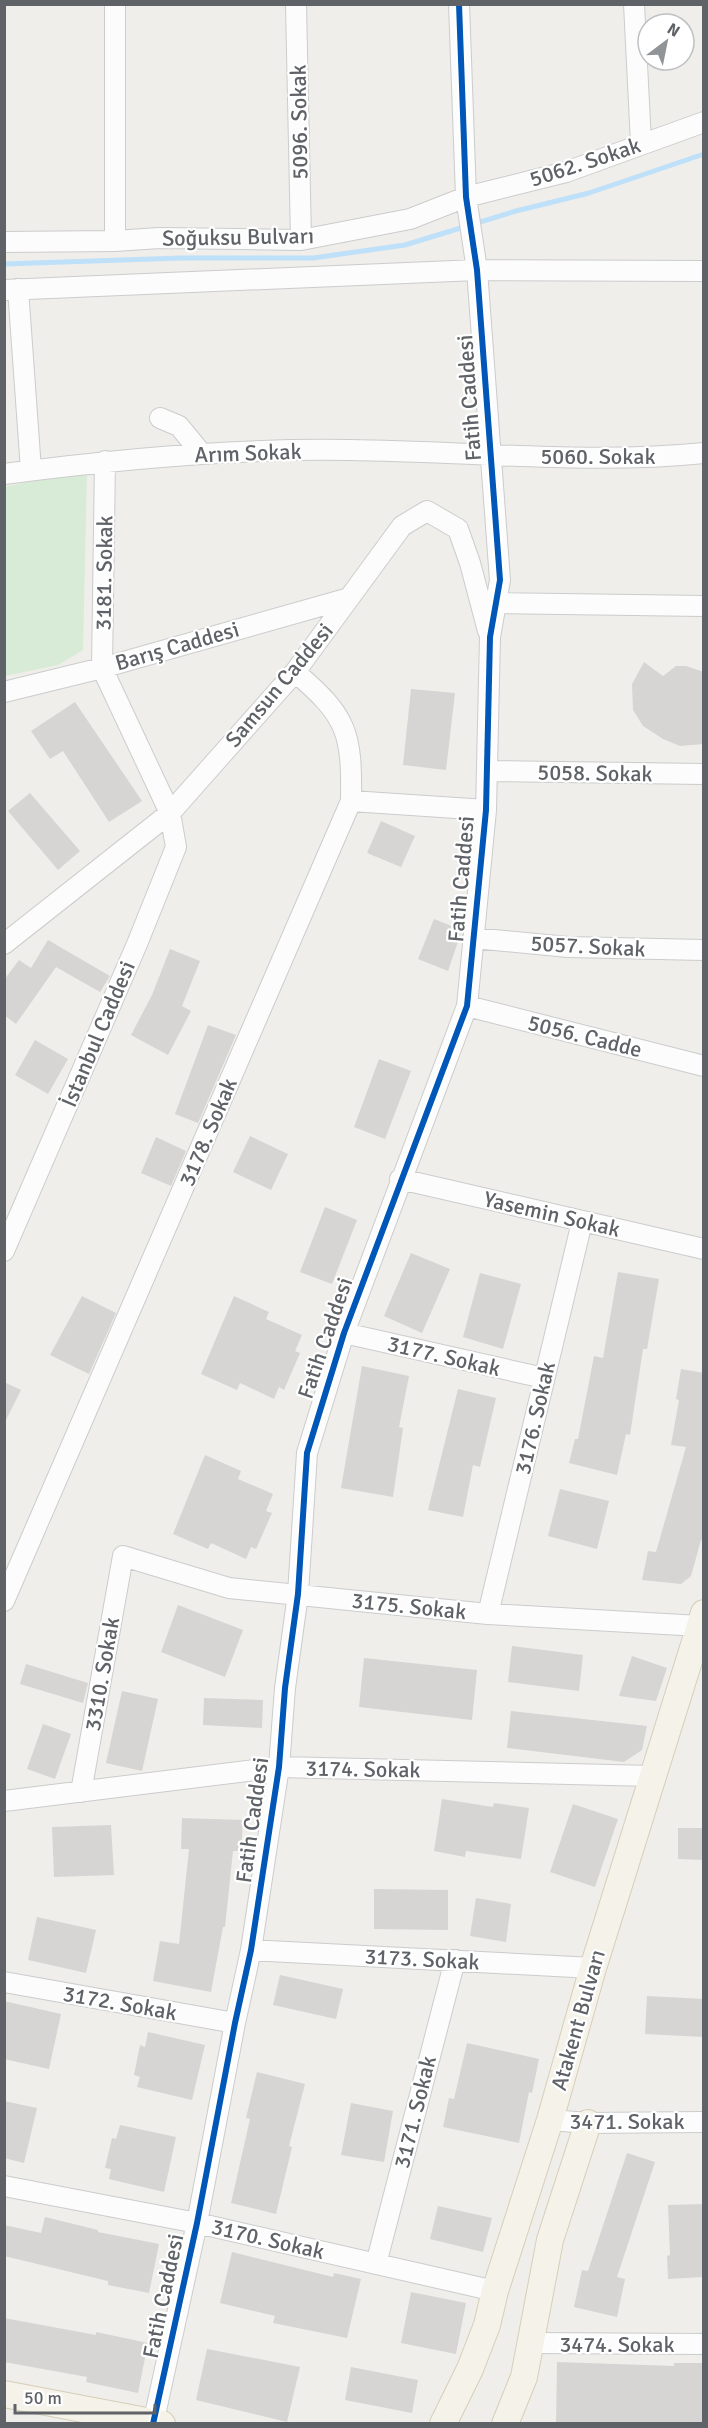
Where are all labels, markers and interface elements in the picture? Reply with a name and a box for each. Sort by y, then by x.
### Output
north arrow [636,12,696,72]
text: N [663,19,683,42]
street label: 5096. Sokak [284,64,314,180]
street label: 5062. Sokak [526,131,644,193]
street label: Soğuksu Bulvarı [162,222,314,252]
street label: Fatih Caddesi [451,334,487,462]
street label: Arım Sokak [194,438,302,468]
street label: 5060. Sokak [540,443,656,470]
street label: 3181. Sokak [89,515,119,631]
street label: Barış Caddesi [112,615,242,677]
street label: Samsun Caddesi [219,617,339,753]
street label: 5058. Sokak [537,758,653,788]
street label: Fatih Caddesi [442,815,480,943]
street label: 5057. Sokak [530,930,646,962]
street label: İstanbul Caddesi [55,957,141,1111]
street label: 5056. Cadde [525,1009,645,1063]
street label: 3178. Sokak [173,1074,243,1190]
street label: Yasemin Sokak [481,1185,623,1243]
street label: Fatih Caddesi [292,1274,358,1402]
street label: 3177. Sokak [385,1330,503,1382]
street label: 3176. Sokak [509,1359,561,1477]
street label: 3175. Sokak [350,1587,468,1625]
street label: 3310. Sokak [79,1615,125,1733]
street label: 3174. Sokak [305,1754,421,1784]
street label: Fatih Caddesi [230,1756,274,1884]
street label: 3173. Sokak [364,1943,480,1975]
street label: Atakent Bulvarı [545,1946,611,2094]
street label: 3172. Sokak [61,1980,179,2026]
street label: 3171. Sokak [388,2053,442,2171]
street label: 3471. Sokak [569,2108,685,2135]
street label: 3170. Sokak [209,2213,327,2265]
street label: Fatih Caddesi [137,2231,189,2361]
street label: 3474. Sokak [559,2331,675,2358]
scale bar [15,2377,154,2415]
text: 50 m [24,2387,62,2409]

